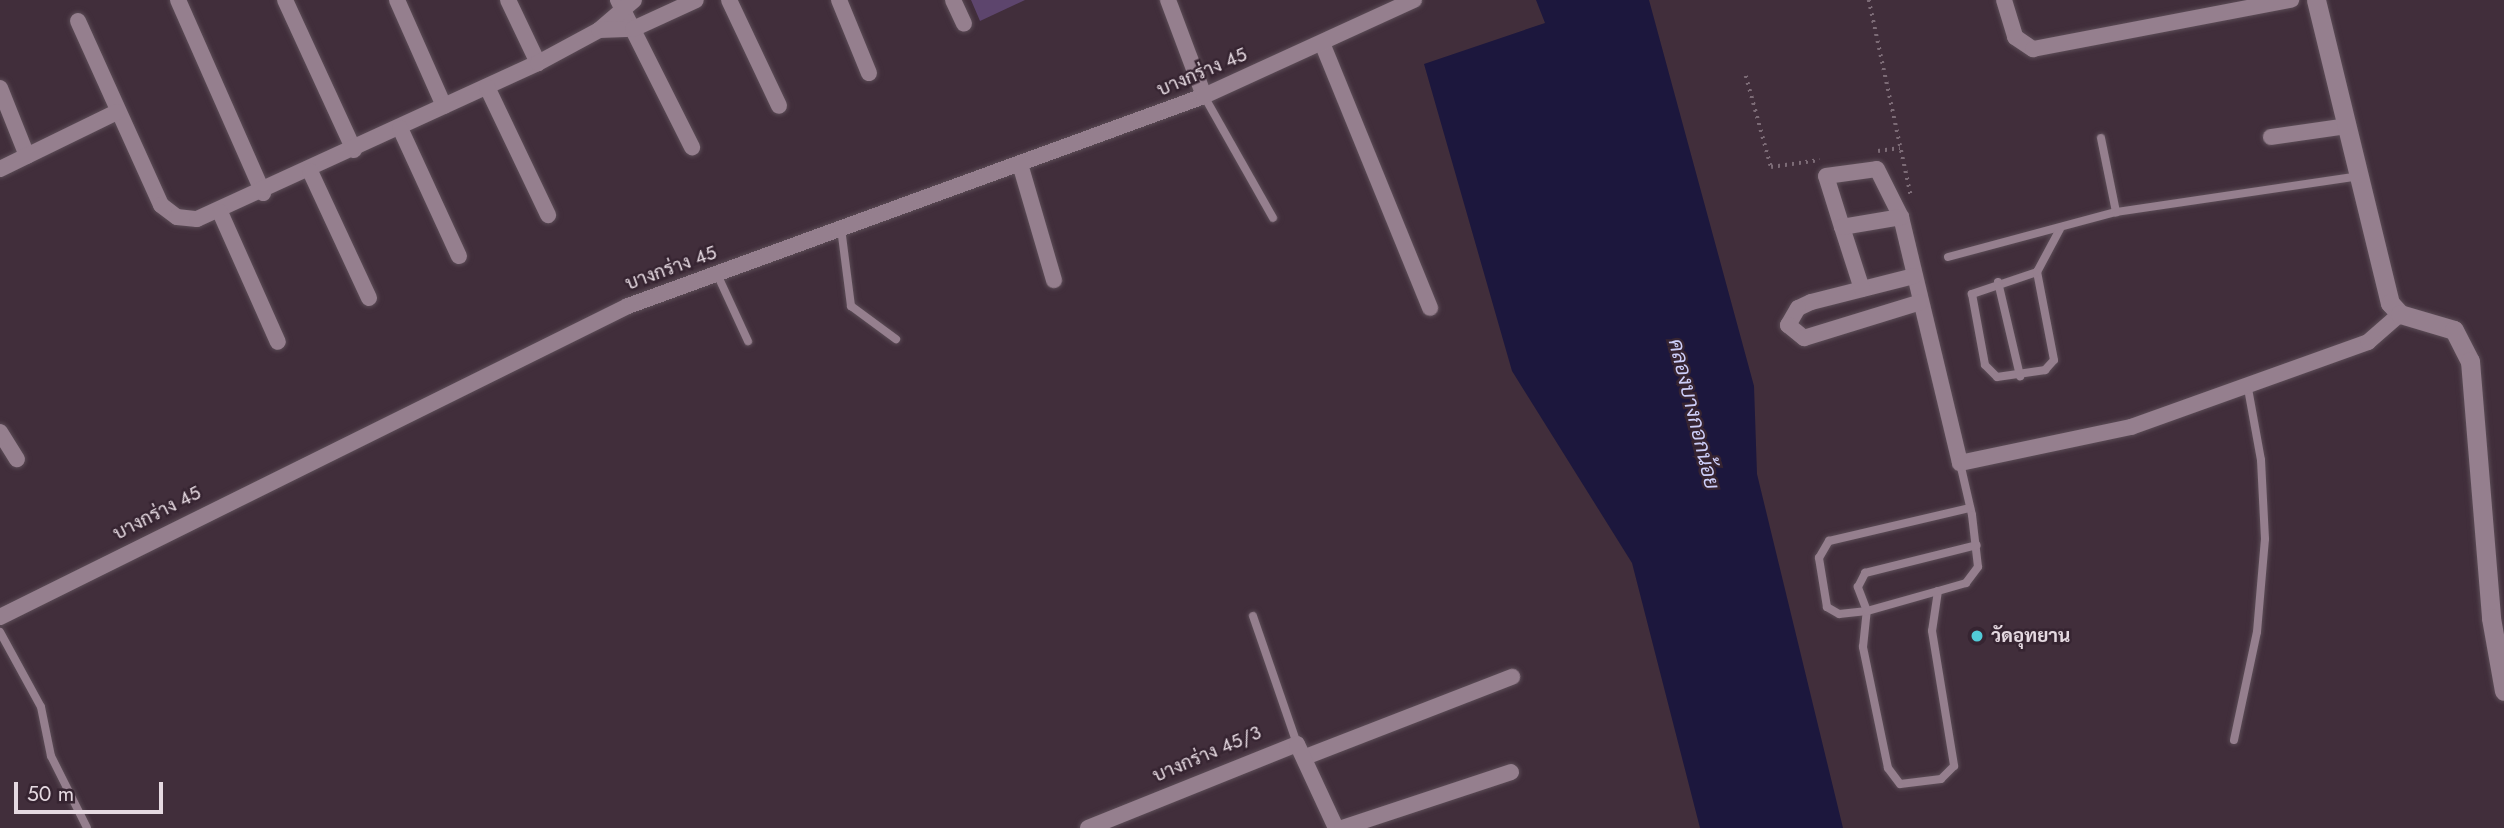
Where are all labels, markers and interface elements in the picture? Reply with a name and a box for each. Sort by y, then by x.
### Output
street label: บางกร่าง 45 [1154,43,1250,101]
street label: บางกร่าง 45 [622,241,720,295]
water label: คลองบางกอกน้อย [1663,336,1725,492]
street label: บางกร่าง 45 [109,481,205,545]
place label: วัดอุทยาน [1991,625,2070,647]
marker: วัดอุทยาน [1969,628,1985,644]
street label: บางกร่าง 45/3 [1149,721,1265,787]
scale bar [18,768,166,812]
text: 50 m [27,779,74,809]

